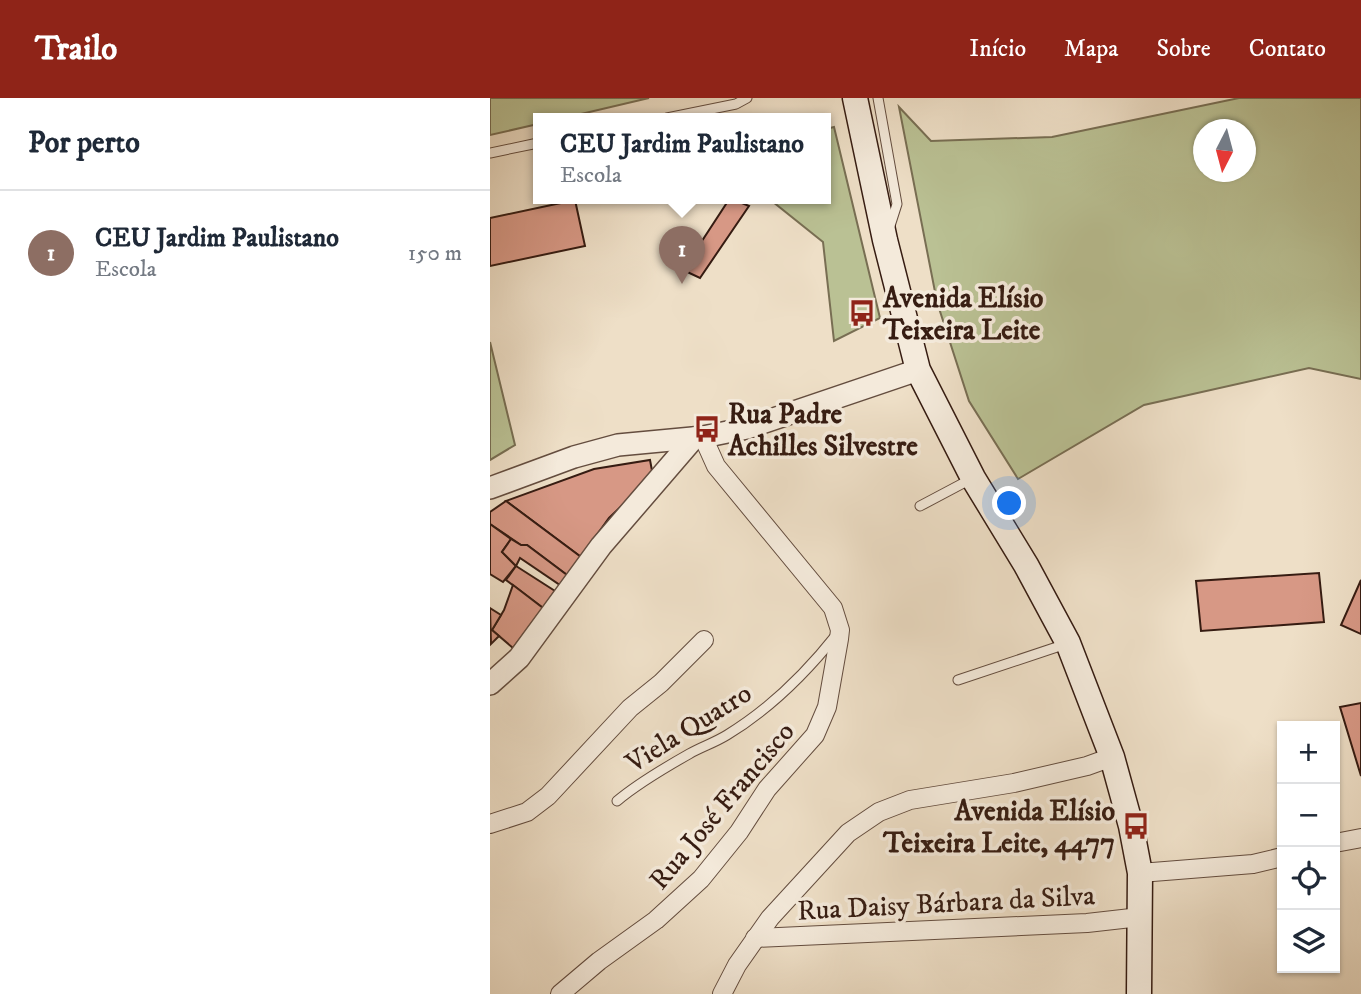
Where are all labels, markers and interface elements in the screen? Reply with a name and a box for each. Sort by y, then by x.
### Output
text: Trailo [35,29,117,70]
text: Início [969,34,1026,64]
text: Mapa [1064,34,1118,64]
text: Sobre [1156,34,1211,64]
text: Contato [1249,34,1326,64]
popup [533,113,831,204]
north arrow [1193,119,1256,182]
text: Por perto [28,125,140,162]
text: CEU Jardim Paulistano [560,128,804,161]
text: Escola [560,161,622,190]
text: CEU Jardim Paulistano [95,222,339,255]
pin: 1 [659,226,705,284]
text: 1 [47,239,55,268]
text: 150 m [408,239,462,268]
text: Escola [95,255,157,284]
place label: Avenida Elísio Teixeira Leite [882,281,1044,348]
bus stop icon: Avenida Elísio Teixeira Leite [847,298,877,328]
place label: Rua Padre Achilles Silvestre [727,397,918,464]
bus stop icon: Rua Padre Achilles Silvestre [692,414,722,444]
your location [992,486,1026,520]
street label: Viela Quatro [619,676,758,781]
street label: Rua José Francisco [642,715,802,897]
map controls [1277,721,1340,973]
button: + [1277,721,1340,784]
button: − [1277,784,1340,847]
place label: Avenida Elísio Teixeira Leite, 4477 [882,794,1115,861]
bus stop icon: Avenida Elísio Teixeira Leite, 4477 [1121,811,1151,841]
button: locate [1277,847,1340,910]
street label: Rua Daisy Bárbara da Silva [796,878,1096,929]
button: layers [1277,910,1340,973]

